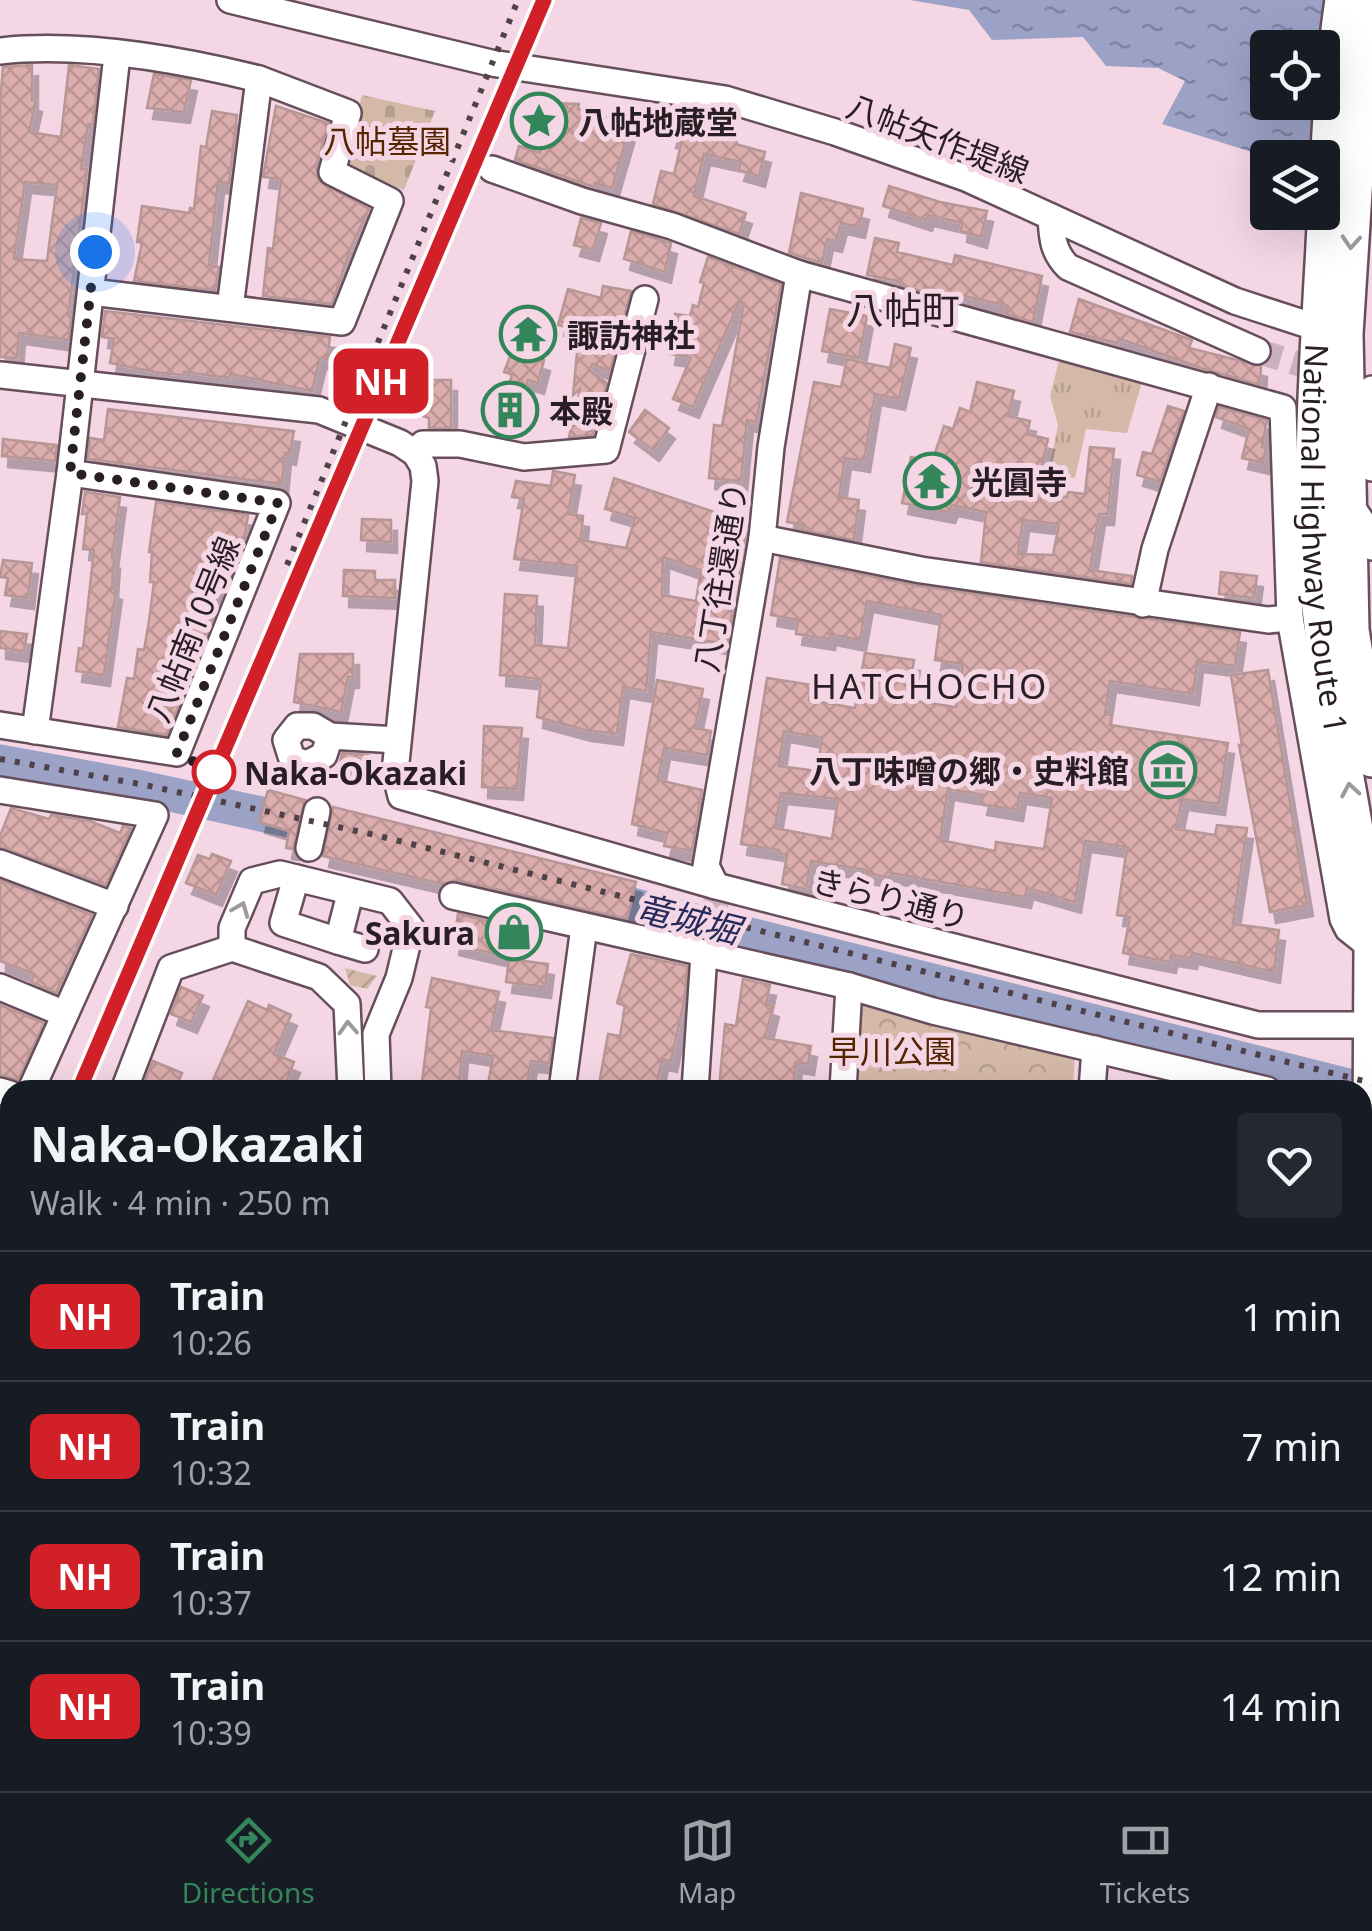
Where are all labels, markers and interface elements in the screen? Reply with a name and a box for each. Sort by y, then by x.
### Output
map controls [1250,30,1340,230]
button: locate [1250,30,1340,120]
street label: 八帖矢作堤線 [841,84,1035,192]
place icon: 八帖地蔵堂 [509,91,569,151]
place label: 八帖地蔵堂 [578,100,738,143]
park label: 八帖墓園 [323,119,451,162]
button: layers [1250,140,1340,230]
your location [70,227,120,277]
one-way arrow [1341,234,1362,250]
district label: 八帖町 [846,283,960,335]
temple icon: 諏訪神社 [498,304,558,364]
place label: 諏訪神社 [567,313,695,356]
street label: National Highway Route 1 [1293,343,1359,736]
line badge: NH [336,348,426,414]
text: NH [353,358,409,405]
building icon: 本殿 [480,380,540,440]
place label: 本殿 [549,389,613,432]
temple icon: 光圓寺 [902,451,962,511]
place label: 光圓寺 [971,460,1067,503]
street label: 八丁往還通り [684,479,756,675]
street label: 八帖南10号線 [135,530,249,728]
district label: HATCHOCHO [811,662,1049,709]
museum icon: 八丁味噌の郷・史料館 [1138,740,1198,800]
place label: 八丁味噌の郷・史料館 [809,749,1129,792]
marker: Naka-Okazaki [193,751,235,793]
place label: Naka-Okazaki [244,751,467,794]
one-way arrow [1340,781,1361,798]
street label: きらり通り [808,858,974,938]
water label: 竜城堀 [631,882,749,955]
one-way arrow [229,901,249,918]
shop icon: Sakura [484,902,544,962]
place label: Sakura [365,911,475,954]
one-way arrow [338,1019,359,1035]
park label: 早川公園 [828,1029,956,1072]
text: Naka-Okazaki [30,1111,365,1176]
button: heart [1237,1113,1342,1218]
text: Walk · 4 min · 250 m [30,1181,331,1224]
text: Train [170,1269,265,1321]
text: 1 min [1242,1290,1342,1342]
text: NH [57,1293,113,1340]
text: 10:26 [170,1321,252,1364]
text: Train [170,1399,265,1451]
text: 7 min [1242,1420,1342,1472]
text: NH [57,1423,113,1470]
text: 10:32 [170,1451,252,1494]
text: Train [170,1529,265,1581]
text: 12 min [1220,1550,1342,1602]
text: NH [57,1553,113,1600]
text: 10:37 [170,1581,252,1624]
text: Train [170,1659,265,1711]
text: 14 min [1220,1680,1342,1732]
text: NH [57,1683,113,1730]
text: 10:39 [170,1711,252,1754]
tab: Directions [182,1813,315,1911]
tab: Map [678,1813,736,1911]
tab: Tickets [1100,1813,1190,1911]

